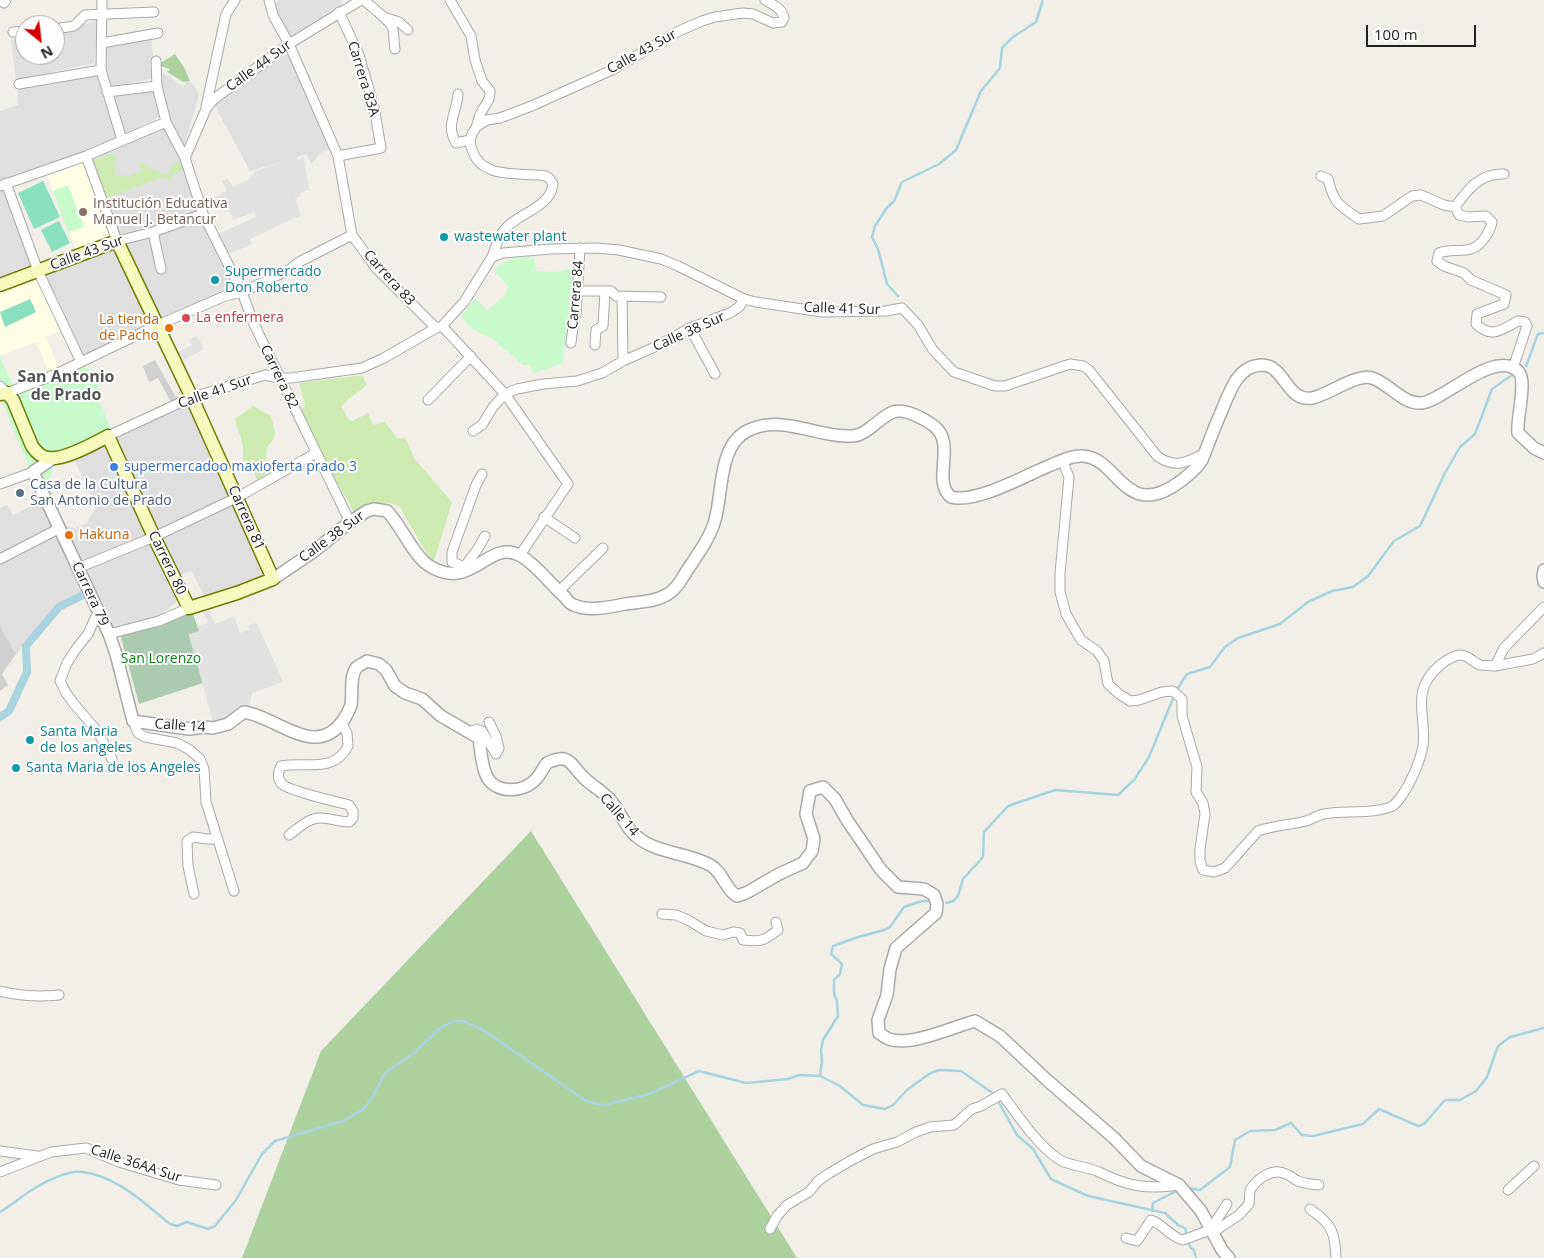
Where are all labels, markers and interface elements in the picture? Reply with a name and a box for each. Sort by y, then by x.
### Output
north arrow [15,15,65,65]
scale bar [1369,15,1479,47]
text: 100 m [1374,24,1418,44]
street label: Calle 43 Sur [604,26,680,78]
street label: Calle 44 Sur [223,37,295,95]
street label: Carrera 83A [344,39,382,119]
text: N [37,42,57,64]
place label: Institución Educativa Manuel J. Betancur [93,196,228,228]
marker: Institución Educativa Manuel J. Betancur [77,206,89,218]
place label: wastewater plant [454,229,566,245]
marker: wastewater plant [438,231,450,243]
street label: Calle 43 Sur [48,232,126,274]
street label: Carrera 83 [360,247,418,309]
street label: Carrera 84 [565,260,587,330]
place label: Supermercado Don Roberto [225,264,321,296]
marker: Supermercado Don Roberto [209,274,221,286]
street label: Calle 41 Sur [803,299,881,319]
street label: Calle 38 Sur [651,309,727,355]
place label: La enfermera [196,310,284,326]
place label: La tienda de Pacho [99,312,159,344]
marker: La enfermera [180,312,192,324]
marker: La tienda de Pacho [163,322,175,334]
street label: Carrera 82 [256,342,302,412]
district label: San Antonio de Prado [18,367,114,405]
street label: Calle 41 Sur [176,372,254,412]
place label: supermercadoo maxioferta prado 3 [124,459,357,475]
marker: supermercadoo maxioferta prado 3 [108,461,120,473]
place label: Casa de la Cultura San Antonio de Prado [30,477,172,510]
street label: Carrera 81 [224,483,268,553]
marker: Casa de la Cultura San Antonio de Prado [14,487,26,499]
street label: Calle 38 Sur [296,508,368,566]
place label: Hakuna [79,527,129,543]
street label: Carrera 80 [144,528,190,598]
marker: Hakuna [63,529,75,541]
street label: Carrera 79 [68,559,112,629]
park label: San Lorenzo [121,651,201,667]
street label: Calle 14 [154,716,206,736]
place label: Santa Maria de los angeles [40,724,132,756]
marker: Santa Maria de los angeles [24,734,36,746]
place label: Santa Maria de los Angeles [26,760,201,776]
marker: Santa Maria de los Angeles [10,762,22,774]
street label: Calle 14 [596,790,642,840]
street label: Calle 36AA Sur [88,1141,184,1187]

